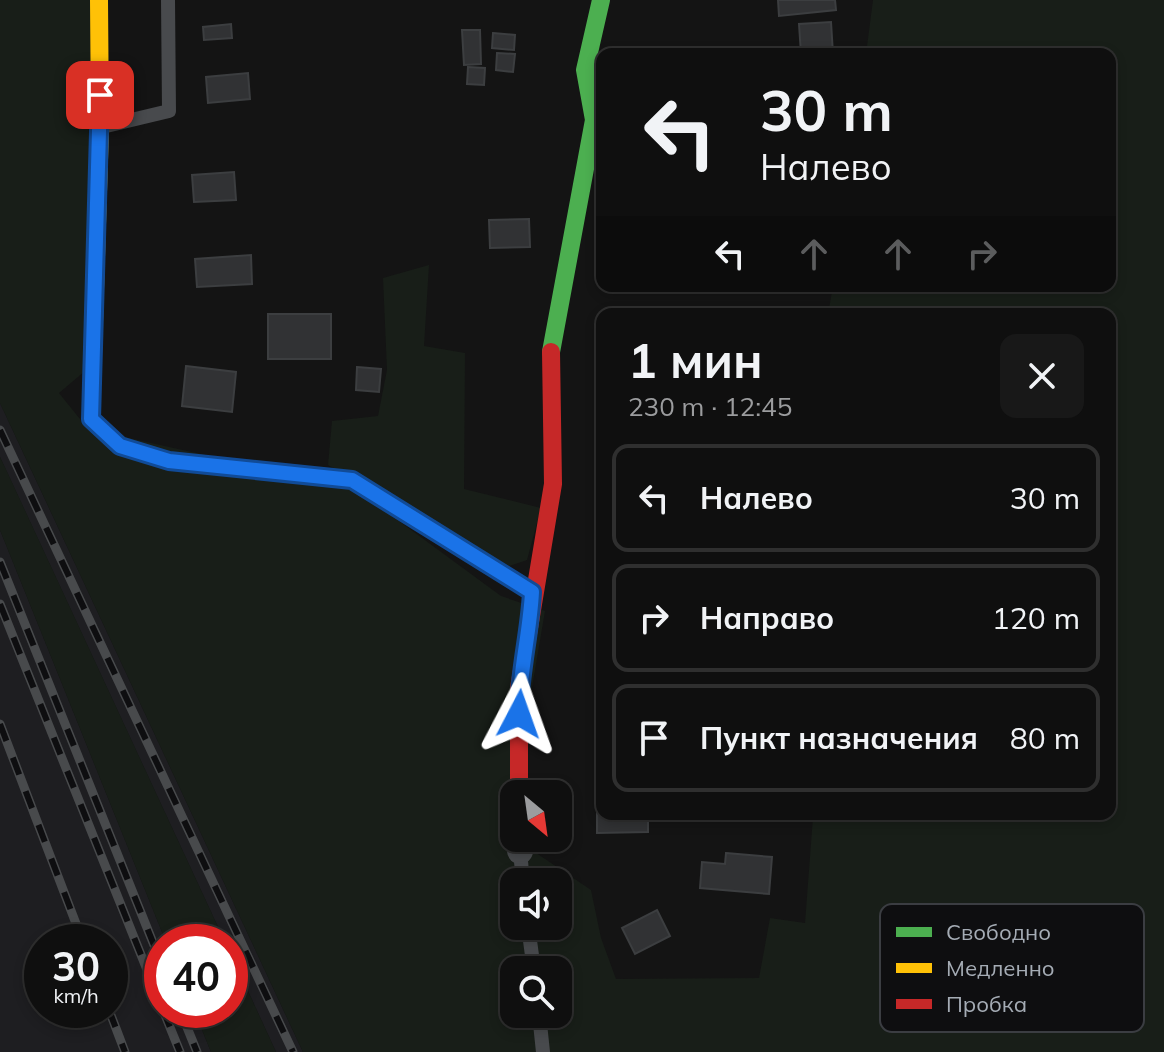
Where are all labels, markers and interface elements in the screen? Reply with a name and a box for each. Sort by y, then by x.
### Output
pin [66,61,134,129]
icon: arrive [78,73,122,117]
text: 30 m [760,75,893,145]
icon: left [628,80,732,184]
text: Налево [760,144,892,189]
icon: left [708,232,752,276]
icon: ahead [792,232,836,276]
icon: ahead [876,232,920,276]
icon: right [960,232,1004,276]
text: 1 мин [628,330,763,390]
button: close [1000,334,1084,418]
text: 230 m · 12:45 [628,390,792,423]
icon: left [632,476,676,520]
text: Налево [700,479,813,517]
text: 30 m [1010,479,1080,517]
icon: right [632,596,676,640]
text: Направо [700,599,834,637]
text: 120 m [992,599,1080,637]
position arrow [477,672,561,756]
icon: arrive [632,716,676,760]
text: Пункт назначения [700,719,978,757]
text: 80 m [1010,719,1080,757]
north arrow [500,780,572,852]
map controls [500,780,572,1028]
button: sound [500,868,572,940]
legend [880,904,1144,1032]
text: Свободно [946,918,1051,946]
speed limit sign: 40 [144,924,248,1028]
text: 30 [52,941,100,991]
text: Медленно [946,954,1055,982]
button: search [500,956,572,1028]
text: km/h [53,983,99,1008]
text: Пробка [946,990,1027,1018]

